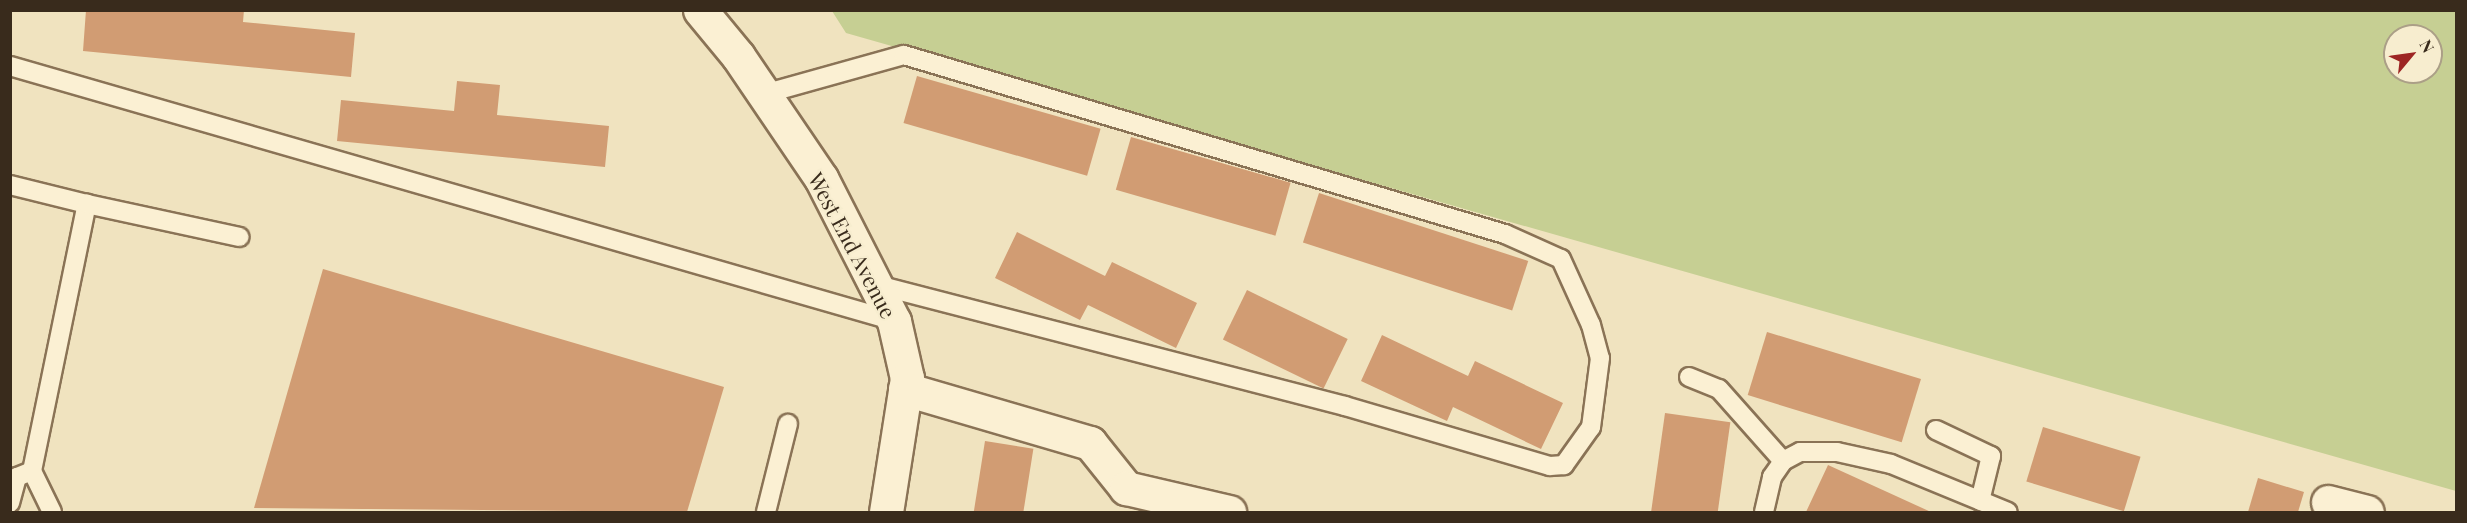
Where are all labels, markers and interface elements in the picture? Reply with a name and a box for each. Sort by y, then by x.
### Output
north arrow [2383,24,2443,84]
text: N [2415,36,2439,56]
street label: West End Avenue [804,167,902,323]

